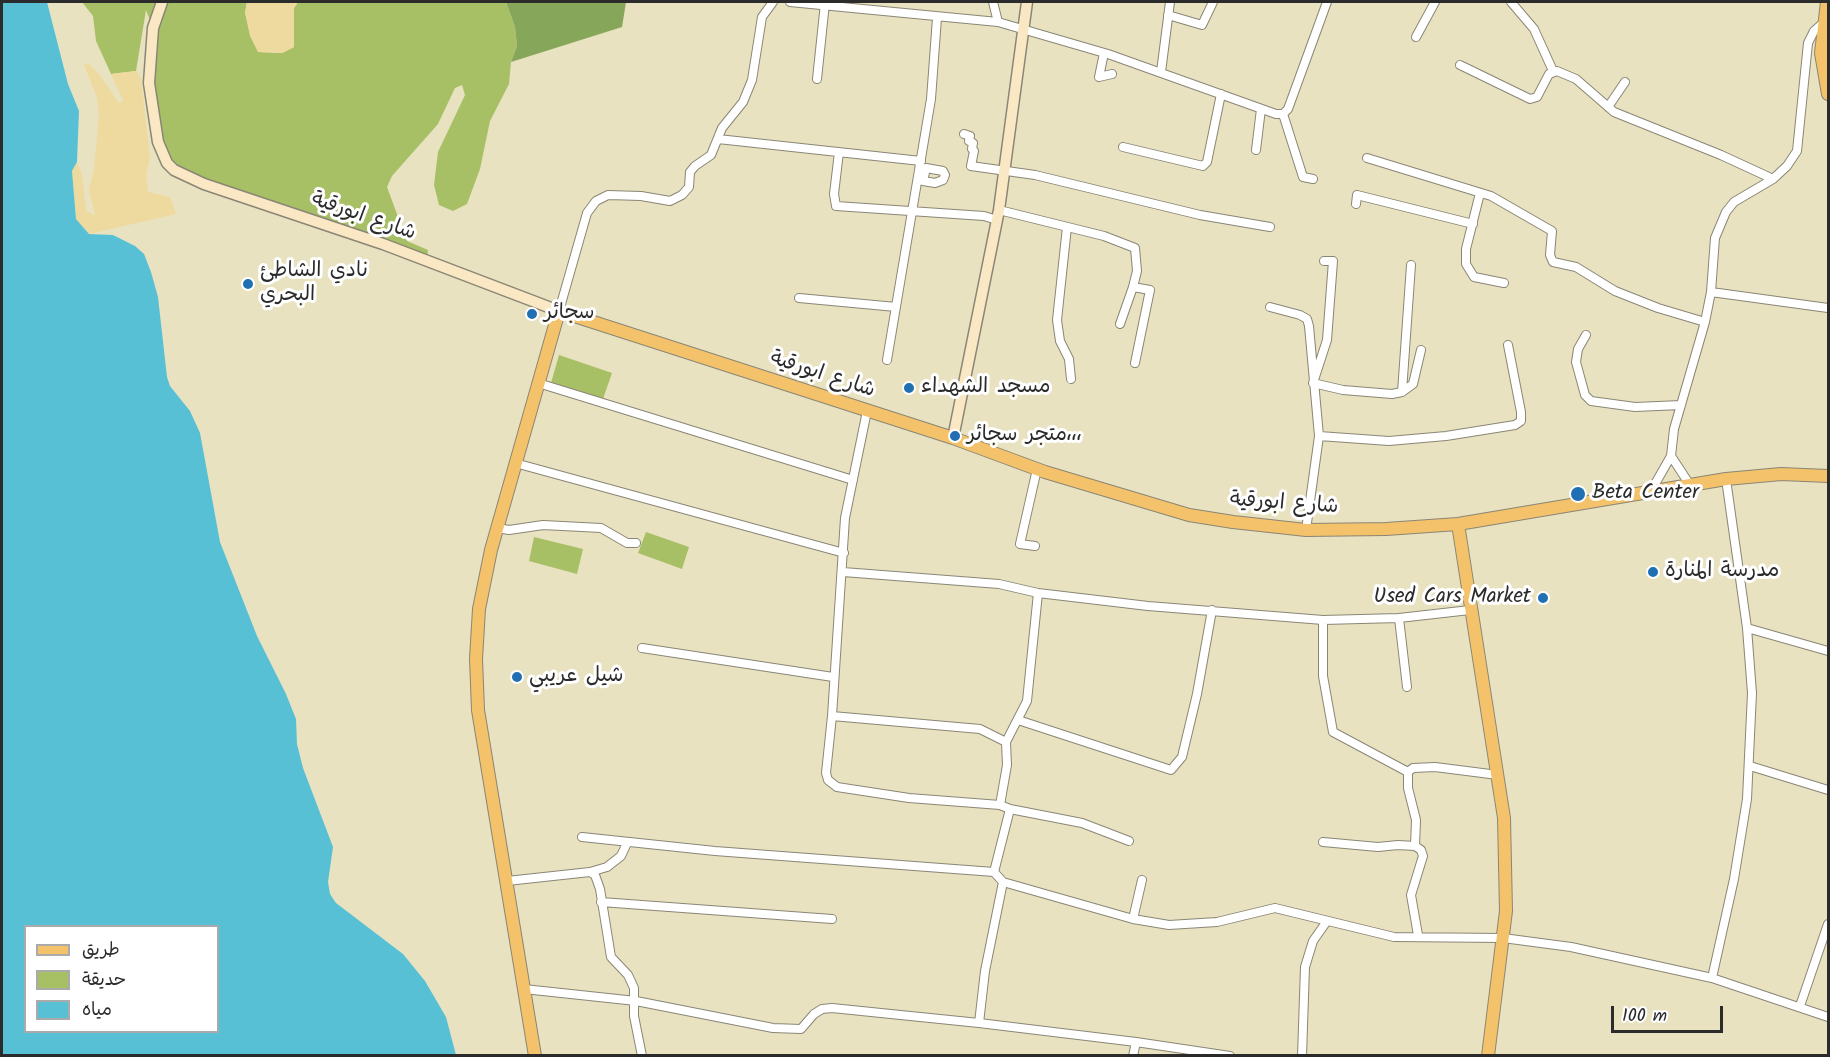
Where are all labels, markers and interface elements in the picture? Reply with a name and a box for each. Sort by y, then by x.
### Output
street label: شارع ابورقية [307,188,419,248]
place label: نادي الشاطئ البحري [260,259,368,309]
marker: نادي الشاطئ البحري [241,277,255,291]
place label: سجائر [544,301,595,327]
marker: سجائر [525,307,539,321]
street label: شارع ابورقية [766,347,878,405]
place label: مسجد الشهداء [921,375,1051,401]
marker: مسجد الشهداء [902,381,916,395]
place label: متجر سجائر،،، [967,423,1082,449]
marker: متجر سجائر،،، [948,429,962,443]
place label: Beta Center [1592,481,1699,507]
marker: Beta Center [1569,485,1587,503]
street label: شارع ابورقية [1229,489,1339,521]
place label: مدرسة المنارة [1665,559,1779,585]
marker: مدرسة المنارة [1646,565,1660,579]
place label: Used Cars Market [1374,585,1531,611]
marker: Used Cars Market [1536,591,1550,605]
place label: شيل عريبي [529,664,624,690]
marker: شيل عريبي [510,670,524,684]
legend [24,925,219,1033]
text: طريق [82,936,120,965]
text: حديقة [82,966,126,995]
scale bar [1614,994,1726,1032]
text: مياه [82,996,112,1025]
text: 100 m [1622,1002,1667,1031]

